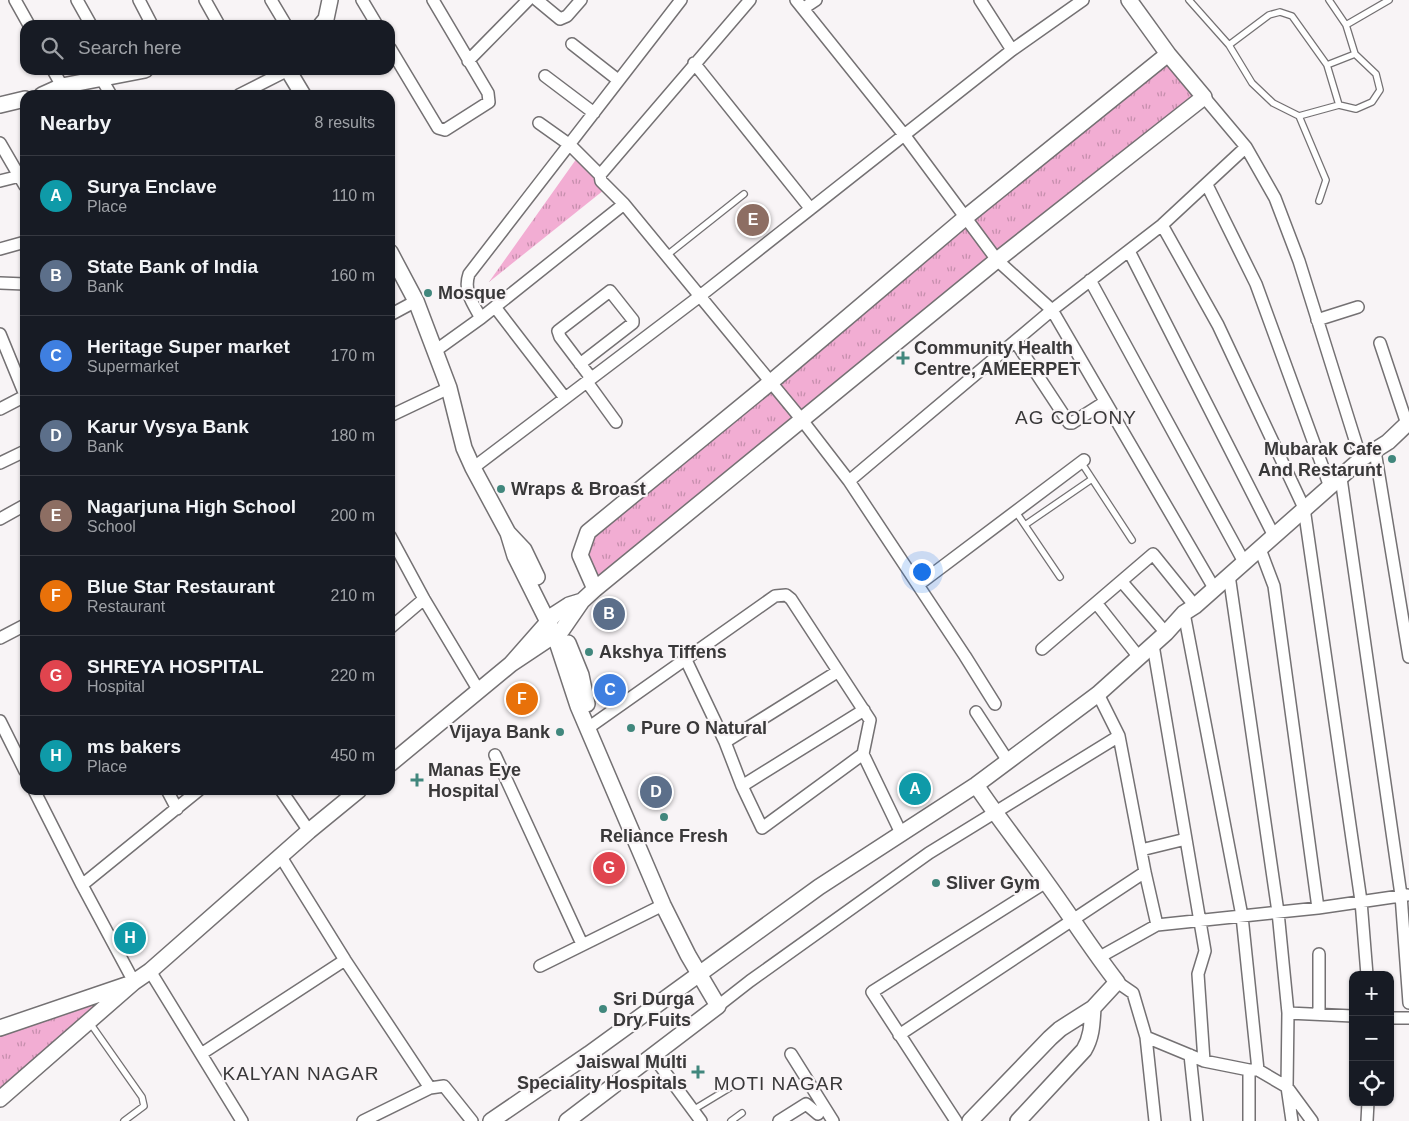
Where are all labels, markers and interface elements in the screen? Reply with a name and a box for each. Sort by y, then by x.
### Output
search box [20,20,395,75]
icon: search [38,34,66,62]
text: Search here [78,37,182,58]
text: Nearby [40,111,111,134]
text: 8 results [315,114,375,131]
text: Surya Enclave [87,176,217,197]
text: A [50,187,62,204]
text: 110 m [332,187,375,204]
text: Place [87,198,127,215]
pin: E [737,201,769,239]
text: State Bank of India [87,256,258,277]
text: B [50,267,62,284]
text: 160 m [331,267,375,284]
text: Bank [87,278,123,295]
place label: Mosque [438,283,506,303]
marker: Mosque [422,287,434,299]
text: Heritage Super market [87,336,290,357]
place label: Community Health Centre, AMEERPET [914,338,1080,379]
text: C [50,347,62,364]
text: 170 m [331,347,375,364]
marker: Community Health Centre, AMEERPET [896,351,910,365]
text: Supermarket [87,358,179,375]
district label: AG COLONY [1015,407,1137,428]
text: Karur Vysya Bank [87,416,249,437]
text: D [50,427,62,444]
text: 180 m [331,427,375,444]
text: Bank [87,438,123,455]
place label: Mubarak Cafe And Restarunt [1258,439,1382,480]
marker: Mubarak Cafe And Restarunt [1386,453,1398,465]
place label: Wraps & Broast [511,479,646,499]
marker: Wraps & Broast [495,483,507,495]
text: Nagarjuna High School [87,496,296,517]
text: E [51,507,61,524]
text: 200 m [331,507,375,524]
text: School [87,518,136,535]
your location [909,559,935,585]
text: Blue Star Restaurant [87,576,275,597]
text: F [51,587,61,604]
text: 210 m [331,587,375,604]
pin: B [593,595,625,633]
text: Restaurant [87,598,165,615]
place label: Akshya Tiffens [599,642,727,662]
marker: Akshya Tiffens [583,646,595,658]
text: SHREYA HOSPITAL [87,656,264,677]
text: G [50,667,62,684]
text: 220 m [331,667,375,684]
pin: C [594,671,626,709]
text: Hospital [87,678,145,695]
pin: F [506,680,538,718]
place label: Pure O Natural [641,718,767,738]
place label: Vijaya Bank [449,722,551,742]
marker: Pure O Natural [625,722,637,734]
marker: Vijaya Bank [554,726,566,738]
text: ms bakers [87,736,181,757]
text: H [50,747,62,764]
text: 450 m [331,747,375,764]
text: Place [87,758,127,775]
place label: Manas Eye Hospital [428,760,521,801]
pin: A [899,770,931,808]
marker: Manas Eye Hospital [410,773,424,787]
pin: D [640,773,672,811]
marker: Reliance Fresh [658,811,670,823]
place label: Reliance Fresh [600,826,728,846]
pin: G [593,849,625,887]
place label: Sliver Gym [946,873,1040,893]
marker: Sliver Gym [930,877,942,889]
pin: H [114,919,146,957]
map controls [1349,971,1394,1106]
button: + [1349,971,1394,1016]
place label: Sri Durga Dry Fuits [613,989,695,1030]
marker: Sri Durga Dry Fuits [597,1003,609,1015]
button: − [1349,1016,1394,1061]
place label: Jaiswal Multi Speciality Hospitals [517,1052,687,1093]
button: locate [1349,1061,1394,1106]
district label: KALYAN NAGAR [222,1063,380,1084]
marker: Jaiswal Multi Speciality Hospitals [691,1065,705,1079]
district label: MOTI NAGAR [714,1073,844,1094]

